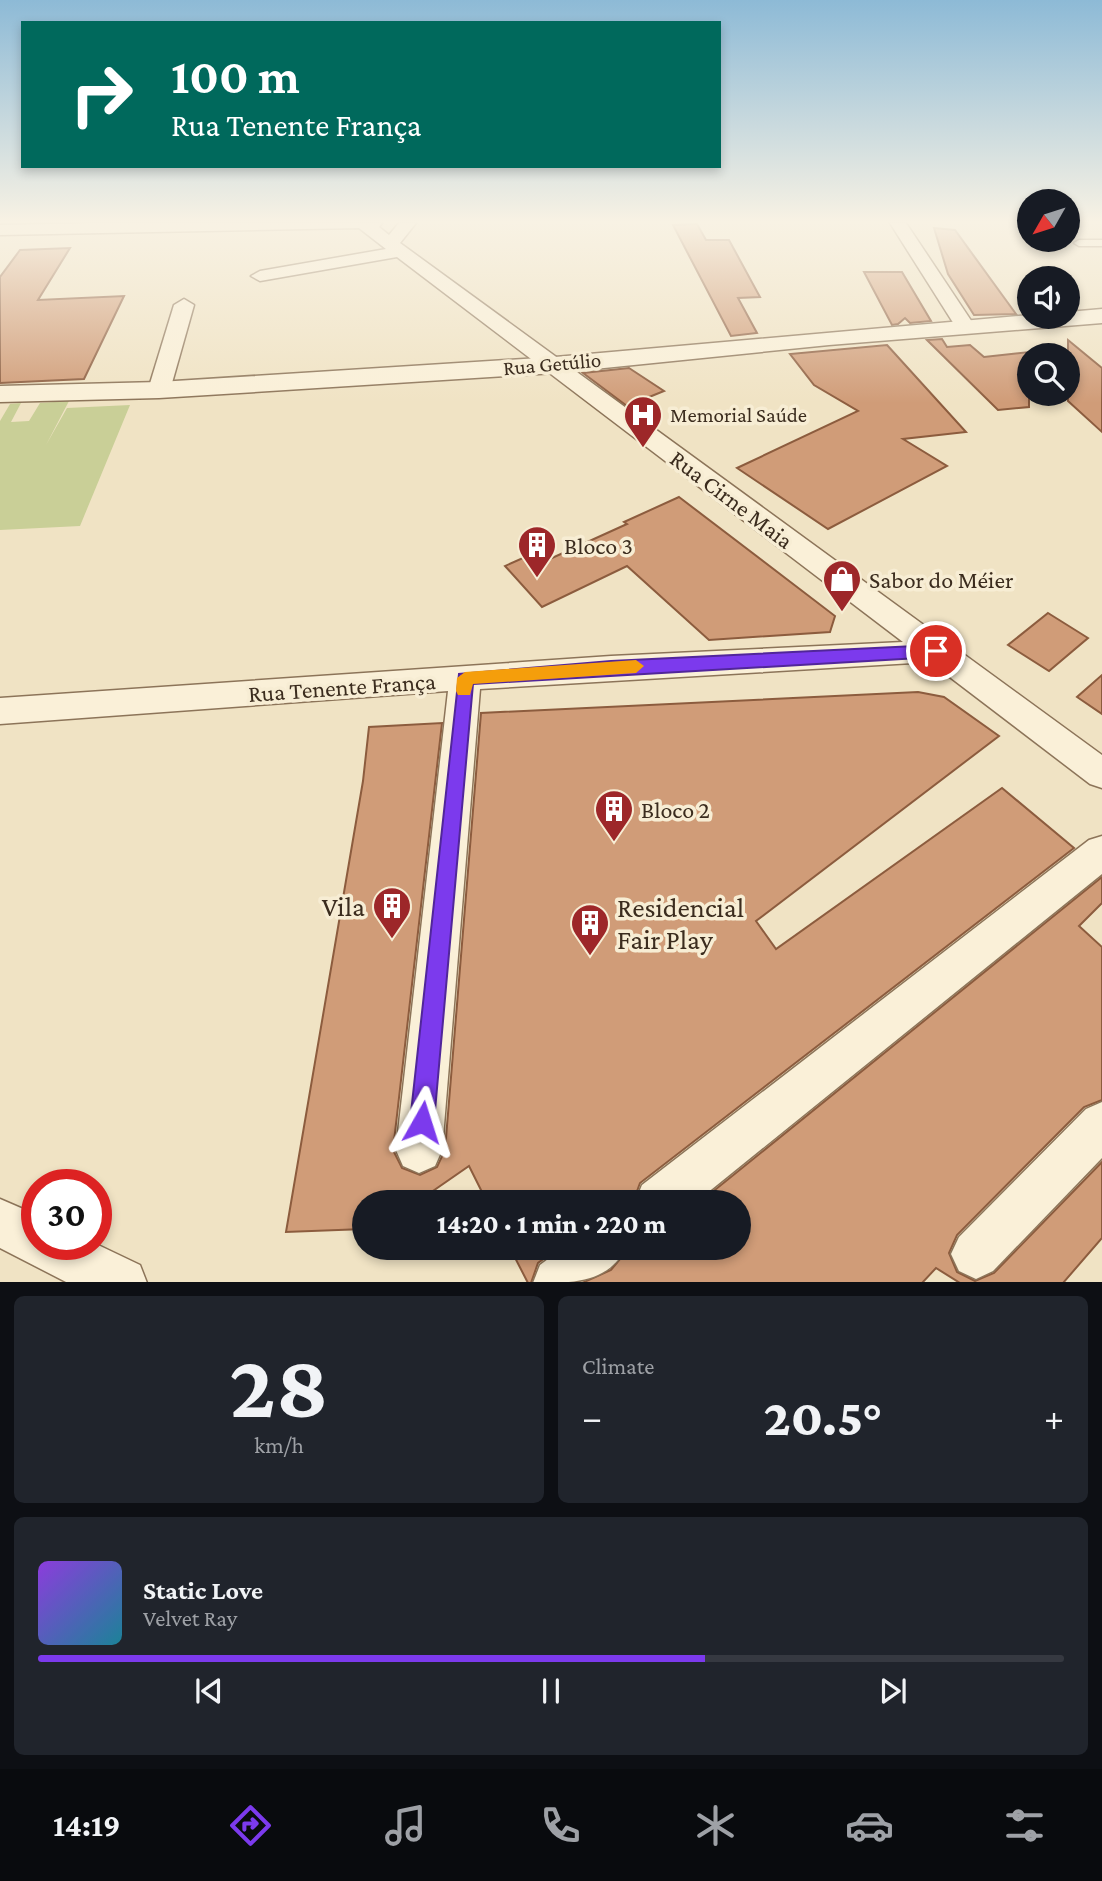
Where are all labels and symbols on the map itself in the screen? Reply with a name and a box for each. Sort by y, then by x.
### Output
north arrow [1017,189,1080,252]
street label: Rua Getúlio [502,348,602,380]
hospital icon: Memorial Saúde [622,394,664,449]
place label: Memorial Saúde [670,403,807,427]
street label: Rua Cirne Maia [665,444,799,554]
building icon: Bloco 3 [516,524,558,579]
place label: Bloco 3 [564,532,633,559]
shop icon: Sabor do Méier [821,558,863,613]
place label: Sabor do Méier [869,566,1014,593]
pin [906,621,966,681]
street label: Rua Tenente França [247,667,437,707]
building icon: Bloco 2 [593,788,635,843]
place label: Bloco 2 [641,796,710,823]
building icon: Vila [371,885,413,940]
place label: Vila [322,891,365,922]
place label: Residencial Fair Play [617,892,744,955]
building icon: Residencial Fair Play [569,902,611,957]
position arrow [385,1085,459,1159]
speed limit sign: 30 [21,1169,112,1260]

